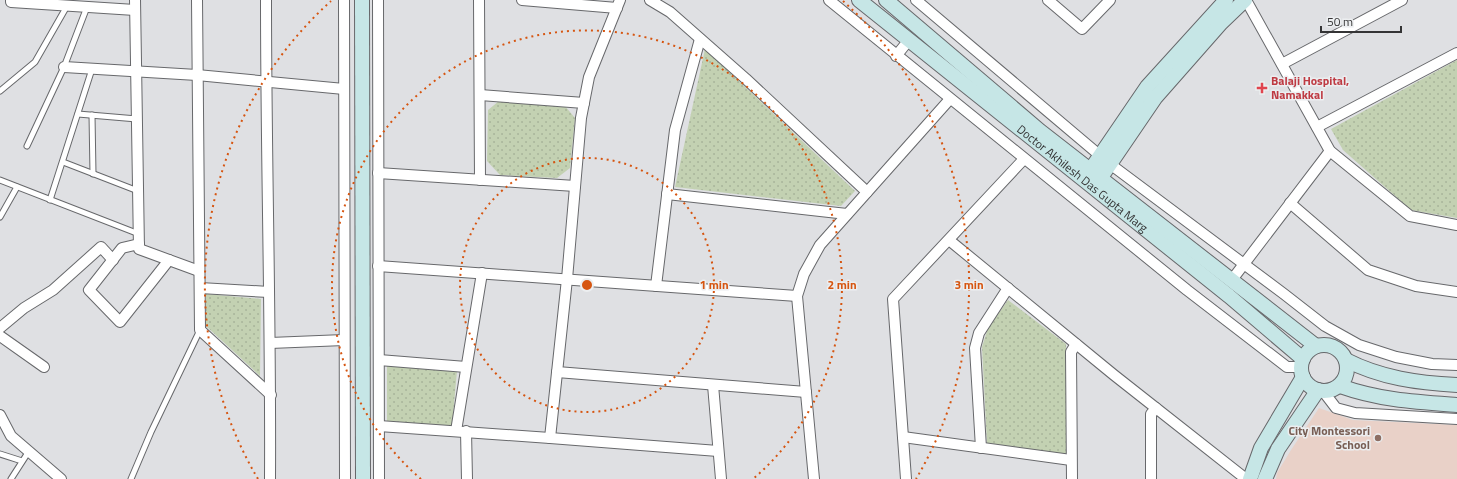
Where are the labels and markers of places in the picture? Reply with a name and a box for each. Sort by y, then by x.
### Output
place label: Balaji Hospital, Namakkal [1271,71,1349,104]
marker: Balaji Hospital, Namakkal [1256,82,1268,94]
centre of rings [580,278,594,292]
place label: City Montessori School [1288,421,1370,454]
marker: City Montessori School [1373,433,1383,443]

